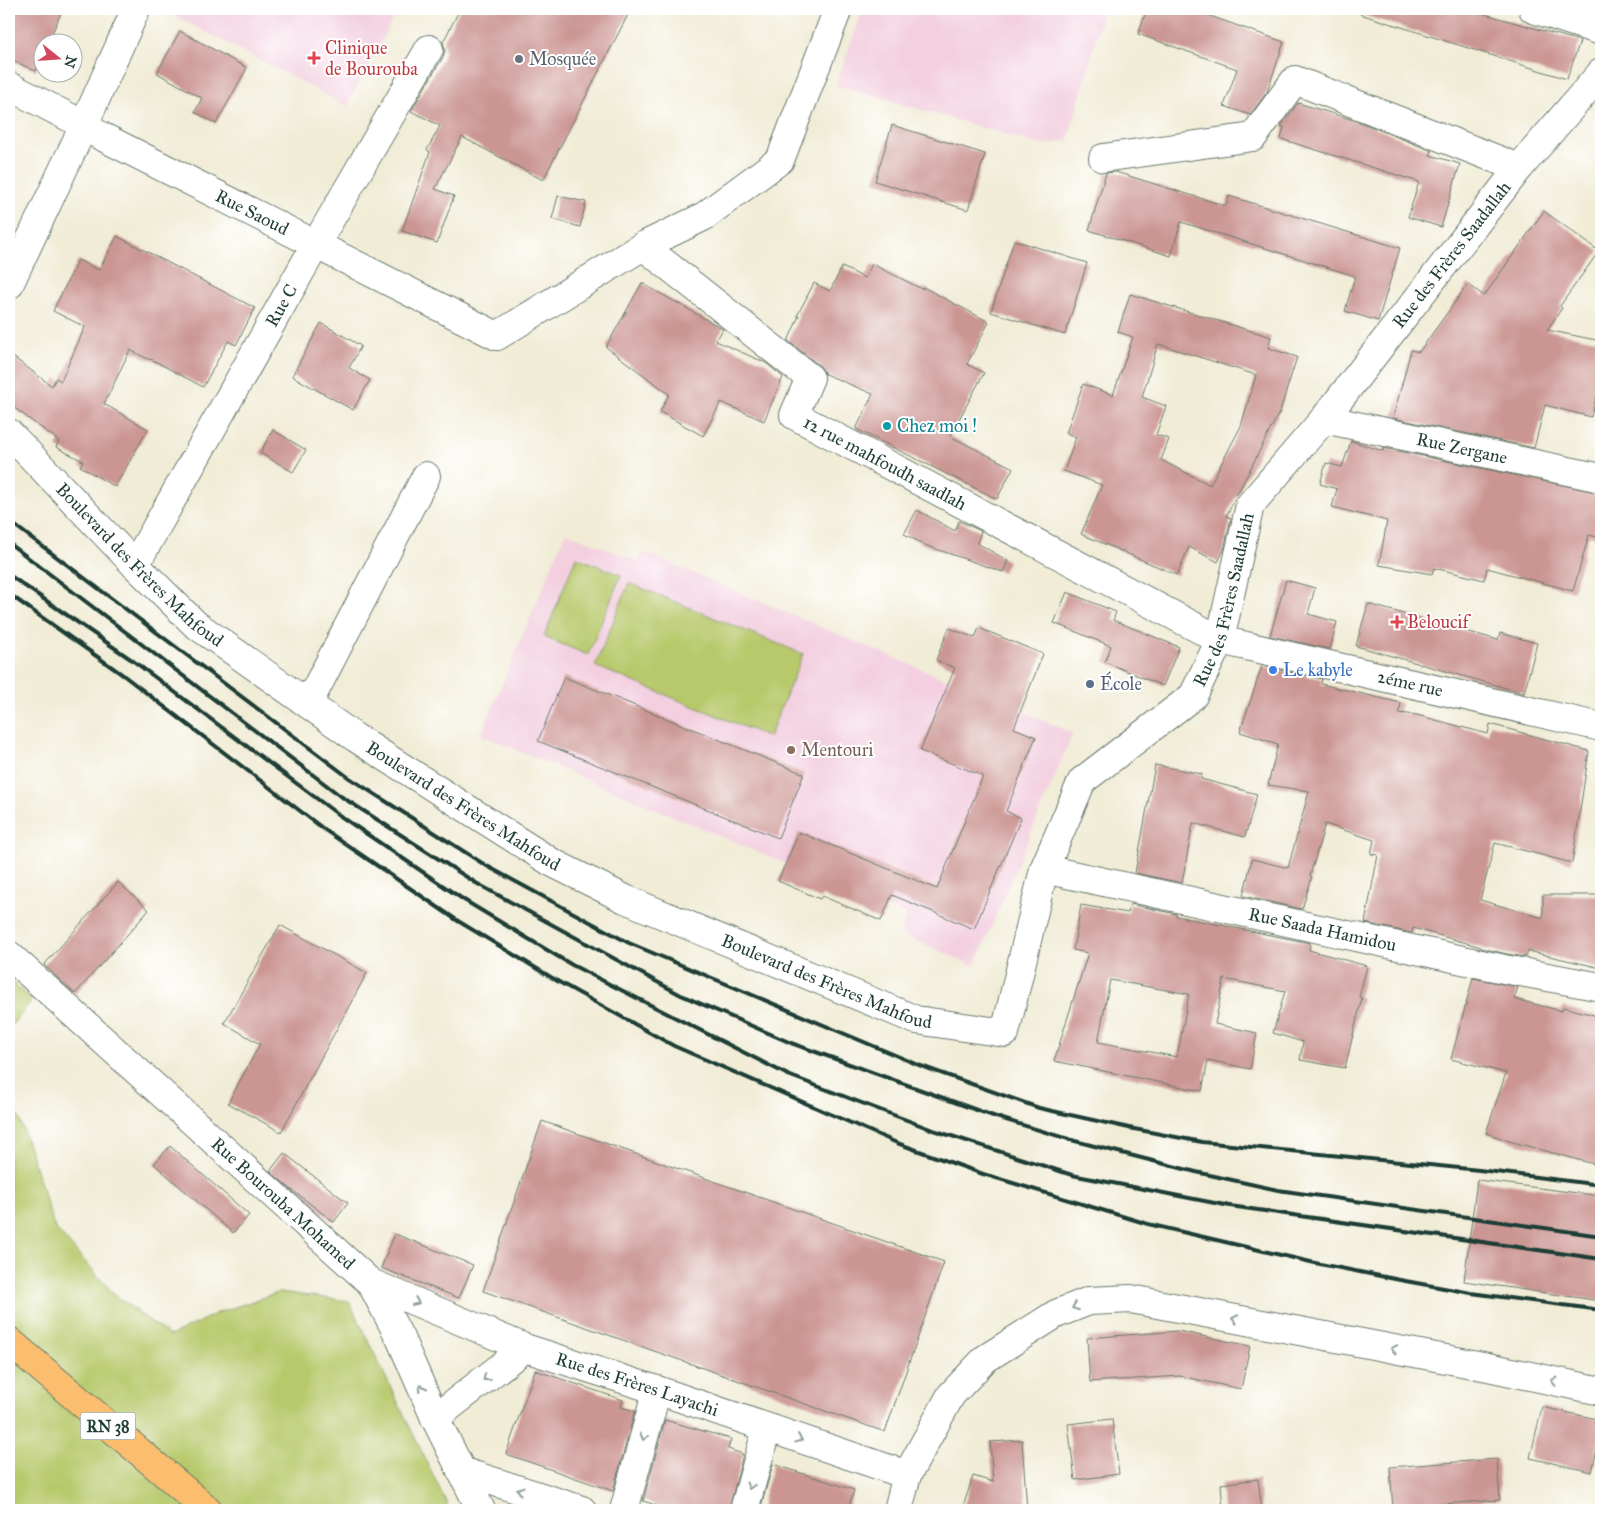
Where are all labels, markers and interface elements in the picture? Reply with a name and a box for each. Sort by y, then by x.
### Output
north arrow [32,32,82,82]
place label: Clinique de Bourouba [325,37,418,80]
place label: Mosquée [529,48,596,71]
marker: Clinique de Bourouba [307,51,321,65]
text: N [60,53,80,70]
marker: Mosquée [513,53,525,65]
street label: Rue des Frères Saadallah [1388,177,1516,333]
street label: Rue Saoud [212,185,292,240]
street label: Rue C [261,280,302,331]
street label: 12 rue mahfoudh saadlah [800,411,970,515]
place label: Chez moi ! [897,415,977,437]
marker: Chez moi ! [881,420,893,432]
street label: Rue Zergane [1415,428,1509,469]
street label: Boulevard des Frères Mahfoud [51,478,228,652]
street label: Rue des Frères Saadallah [1188,511,1259,690]
place label: Beloucif [1407,611,1472,633]
marker: Beloucif [1391,616,1403,628]
place label: Le kabyle [1283,659,1353,681]
marker: Le kabyle [1267,664,1279,676]
street label: 2éme rue [1375,665,1445,702]
place label: École [1100,671,1142,695]
marker: École [1084,678,1096,690]
street label: Boulevard des Frères Mahfoud [362,736,564,876]
place label: Mentouri [801,739,873,761]
marker: Mentouri [785,744,797,756]
street label: Rue Saada Hamidou [1247,903,1399,956]
street label: Boulevard des Frères Mahfoud [718,929,933,1033]
street label: Rue Bourouba Mohamed [207,1133,360,1274]
one-way arrow [411,1296,420,1307]
one-way arrow [1071,1300,1080,1311]
one-way arrow [1230,1314,1239,1324]
one-way arrow [1390,1344,1399,1355]
street label: Rue des Frères Layachi [553,1347,721,1421]
one-way arrow [483,1372,492,1380]
one-way arrow [1549,1376,1558,1387]
one-way arrow [417,1384,428,1393]
road number: RN 38 [80,1412,136,1440]
one-way arrow [640,1432,650,1440]
one-way arrow [795,1433,803,1443]
one-way arrow [746,1482,756,1490]
one-way arrow [516,1485,524,1495]

